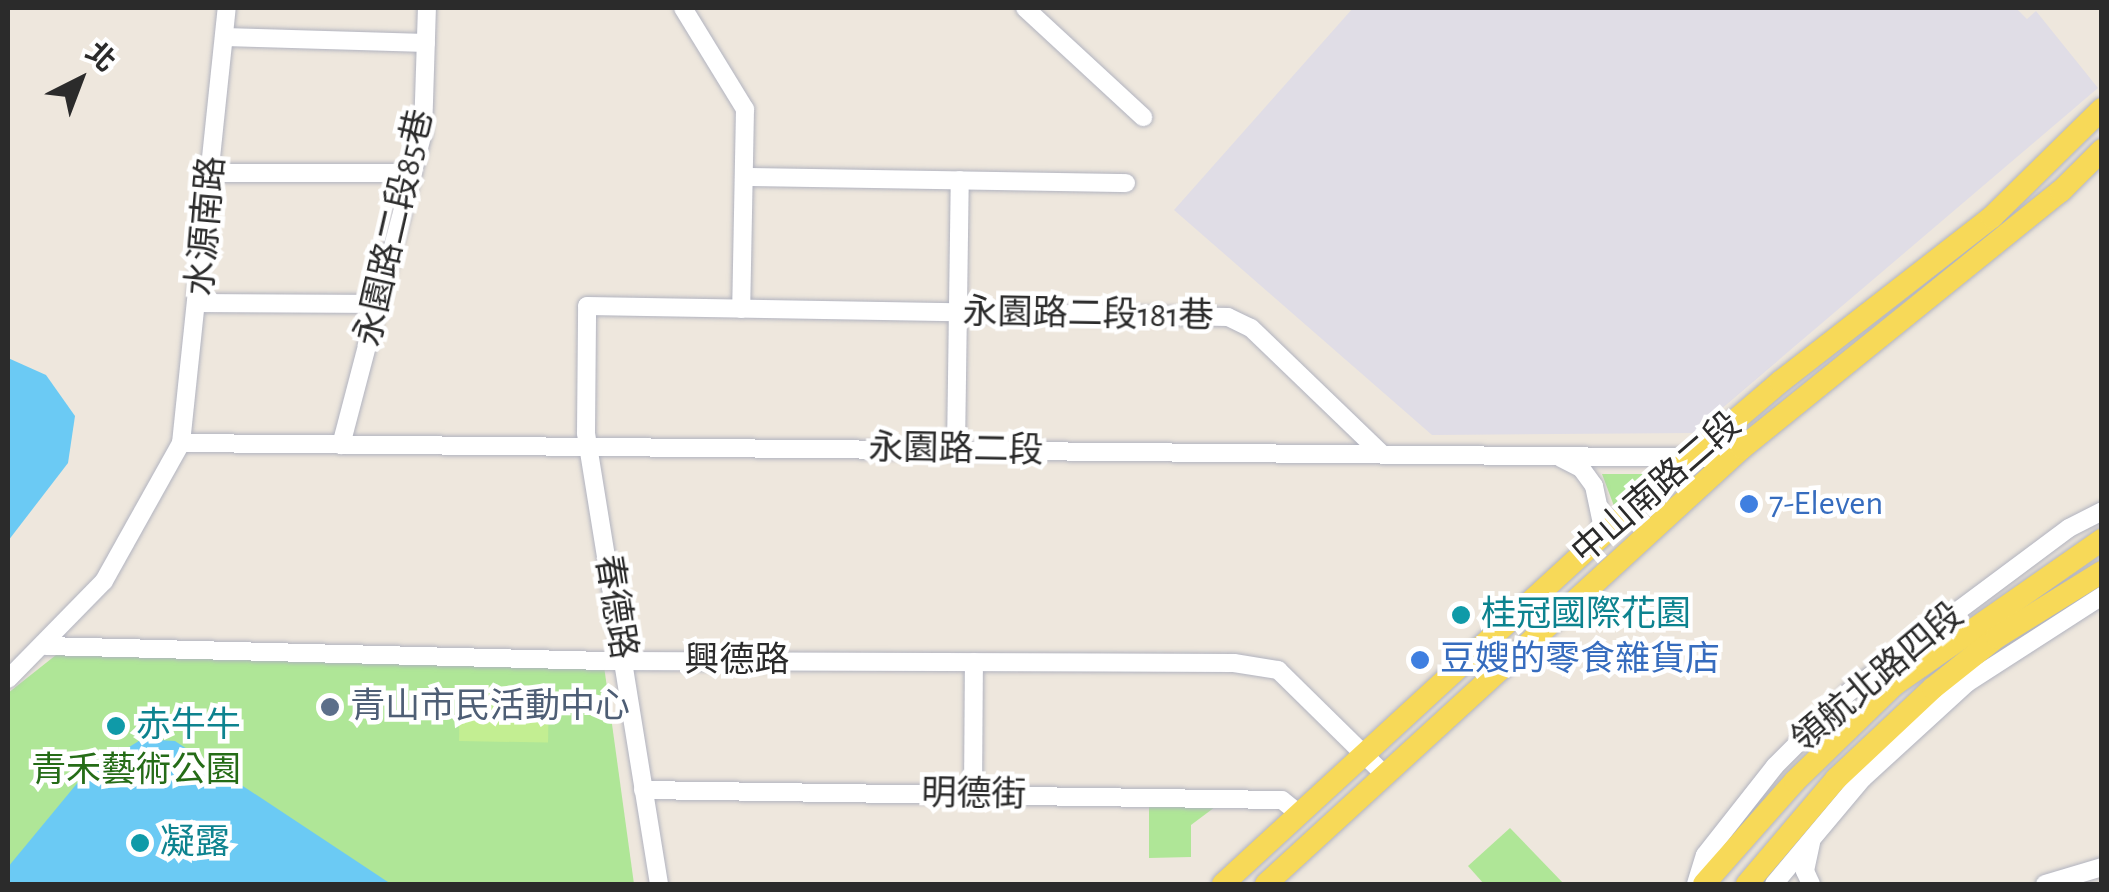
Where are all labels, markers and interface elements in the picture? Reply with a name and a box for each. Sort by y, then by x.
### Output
north arrow [30,30,130,130]
text: 北 [80,38,120,77]
street label: 永園路二段85巷 [347,106,443,350]
street label: 水源南路 [180,154,234,298]
street label: 永園路二段181巷 [962,292,1214,338]
street label: 中山南路二段 [1564,404,1750,574]
street label: 永園路二段 [868,427,1044,473]
place label: 7-Eleven [1769,483,1883,525]
marker: 7-Eleven [1738,493,1760,515]
street label: 春德路 [586,552,644,662]
place label: 桂冠國際花園 [1481,594,1691,636]
street label: 領航北路四段 [1784,594,1972,762]
marker: 桂冠國際花園 [1450,604,1472,626]
place label: 豆嫂的零食雜貨店 [1440,639,1720,681]
street label: 興德路 [685,640,789,682]
marker: 豆嫂的零食雜貨店 [1409,649,1431,671]
place label: 青山市民活動中心 [350,686,630,728]
marker: 青山市民活動中心 [319,696,341,718]
place label: 赤牛牛 [136,705,241,747]
marker: 赤牛牛 [105,715,127,737]
park label: 青禾藝術公園 [31,750,241,792]
street label: 明德街 [921,773,1027,817]
place label: 凝露 [160,822,230,864]
marker: 凝露 [129,832,151,854]

